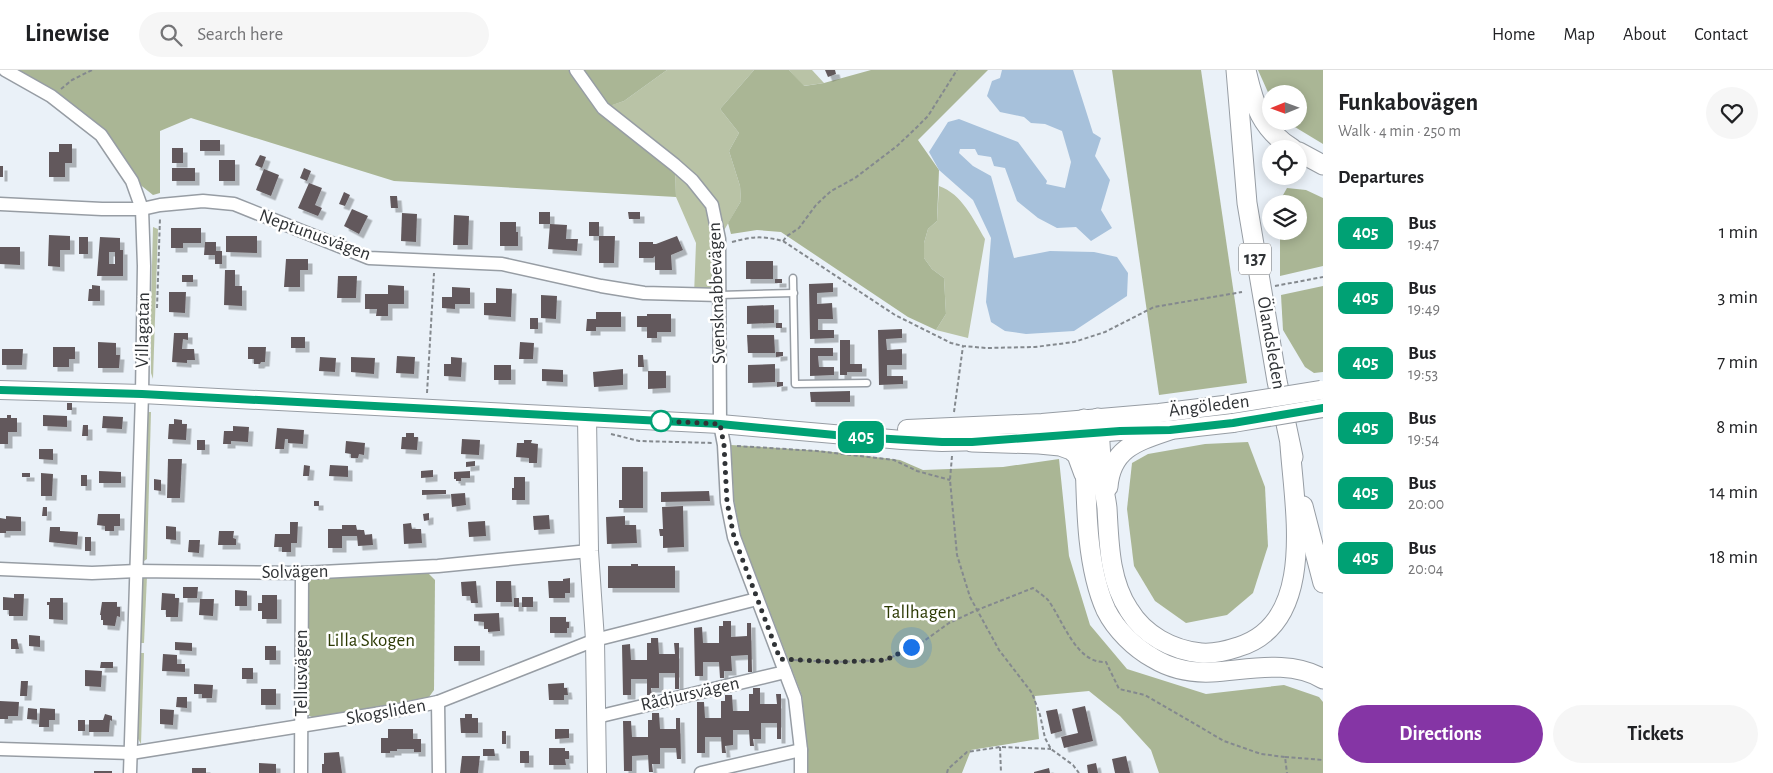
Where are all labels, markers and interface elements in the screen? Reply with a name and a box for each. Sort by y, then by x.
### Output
search box [139,12,489,57]
icon: search [157,21,185,49]
text: Linewise [25,22,109,46]
text: Search here [197,25,283,44]
text: Home [1492,26,1535,44]
text: Map [1563,26,1595,44]
text: About [1623,26,1666,44]
text: Contact [1694,26,1748,44]
north arrow [1262,85,1308,130]
map controls [1262,85,1307,240]
button: heart [1706,87,1758,139]
text: Funkabovägen [1338,91,1478,115]
text: Walk · 4 min · 250 m [1338,123,1461,139]
button: locate [1262,140,1307,185]
text: Departures [1338,168,1424,187]
button: layers [1262,195,1307,240]
street label: Neptunusvägen [257,206,373,264]
text: Bus [1408,214,1436,233]
street label: Svensknabbevägen [705,222,729,364]
text: 1 min [1719,223,1758,242]
text: 405 [1352,224,1379,242]
text: 19:47 [1408,236,1439,252]
road number: 137 [1239,243,1271,274]
text: Bus [1408,279,1436,298]
text: 3 min [1717,288,1758,307]
text: 405 [1352,289,1379,307]
street label: Villagatan [133,292,153,368]
street label: Ölandsleden [1253,295,1289,391]
text: 19:49 [1408,301,1440,317]
text: Bus [1408,344,1436,363]
text: 7 min [1717,353,1758,372]
text: 405 [1352,354,1379,372]
text: 19:53 [1408,366,1438,382]
street label: Ängöleden [1167,391,1250,420]
text: Bus [1408,409,1436,428]
unlabelled marker [650,410,672,432]
text: 8 min [1716,418,1758,437]
text: 405 [1352,419,1379,437]
line badge: 405 [832,421,890,453]
text: 405 [848,428,874,446]
text: 19:54 [1408,431,1439,447]
text: Bus [1408,474,1436,493]
text: 14 min [1710,483,1758,502]
text: 405 [1352,484,1379,502]
text: 20:00 [1408,496,1444,512]
text: Bus [1408,539,1436,558]
text: 18 min [1710,548,1758,567]
text: 405 [1352,549,1379,567]
text: 20:04 [1408,561,1444,577]
street label: Solvägen [261,562,329,582]
park label: Tallhagen [884,603,956,622]
street label: Tellusvägen [292,629,311,717]
park label: Lilla Skogen [327,631,415,650]
your location [899,635,924,660]
street label: Rådjursvägen [639,673,741,715]
street label: Skogsliden [345,696,427,728]
button: Directions [1338,705,1543,763]
button: Tickets [1553,705,1758,763]

